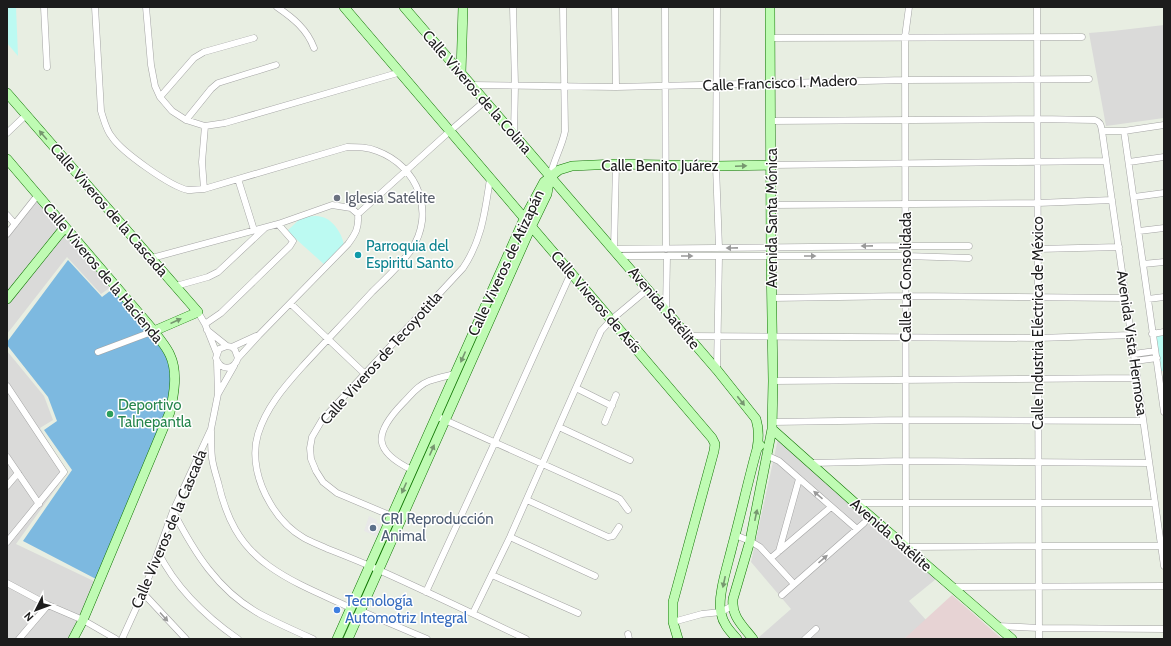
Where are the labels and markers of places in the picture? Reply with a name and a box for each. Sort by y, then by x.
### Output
place label: Iglesia Satélite [345,189,435,207]
marker: Iglesia Satélite [332,193,342,203]
place label: Parroquia del Espiritu Santo [366,237,454,272]
marker: Parroquia del Espiritu Santo [353,250,363,260]
place label: Deportivo Talnepantla [118,396,192,431]
marker: Deportivo Talnepantla [105,409,115,419]
place label: CRI Reproducción Animal [381,510,494,545]
marker: CRI Reproducción Animal [368,523,378,533]
place label: Tecnología Automotriz Integral [345,592,468,627]
marker: Tecnología Automotriz Integral [332,605,342,615]

